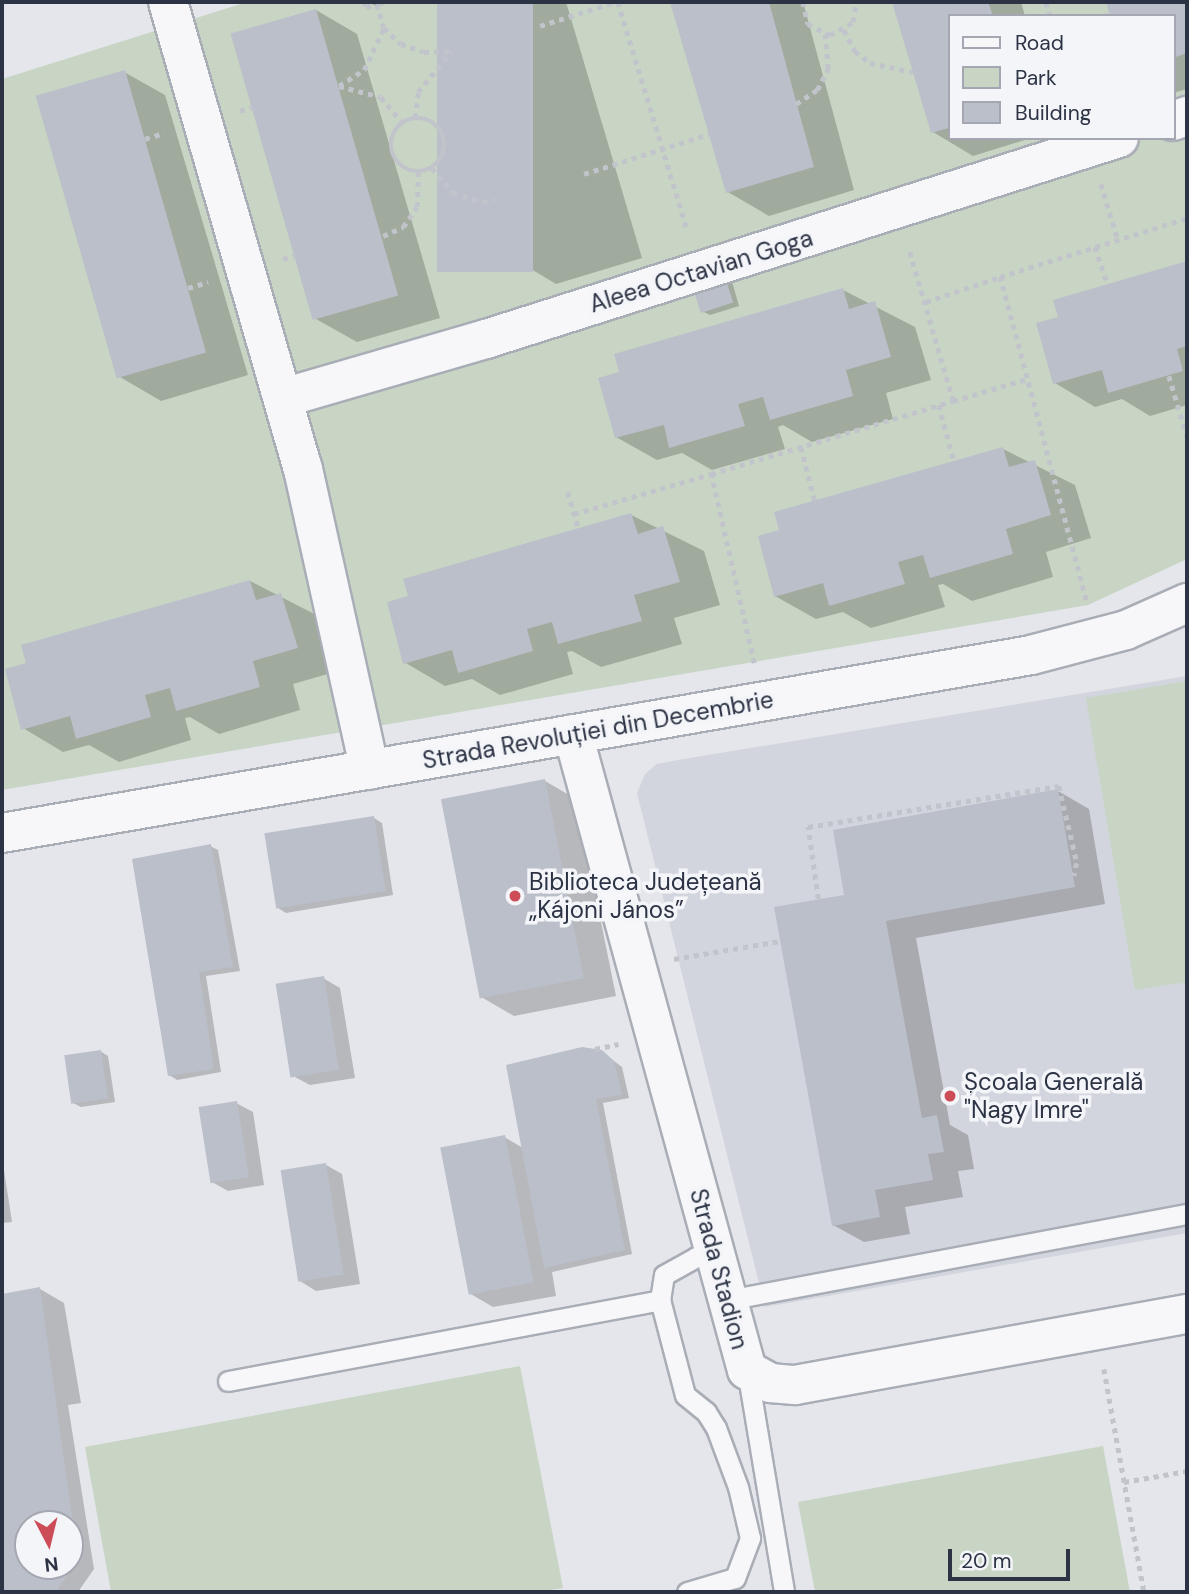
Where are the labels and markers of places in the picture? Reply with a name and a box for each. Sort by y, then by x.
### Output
place label: Biblioteca Județeană „Kájoni János” [529,868,762,924]
marker: Biblioteca Județeană „Kájoni János” [507,888,523,904]
place label: Școala Generală "Nagy Imre" [964,1068,1143,1124]
marker: Școala Generală "Nagy Imre" [942,1088,958,1104]

